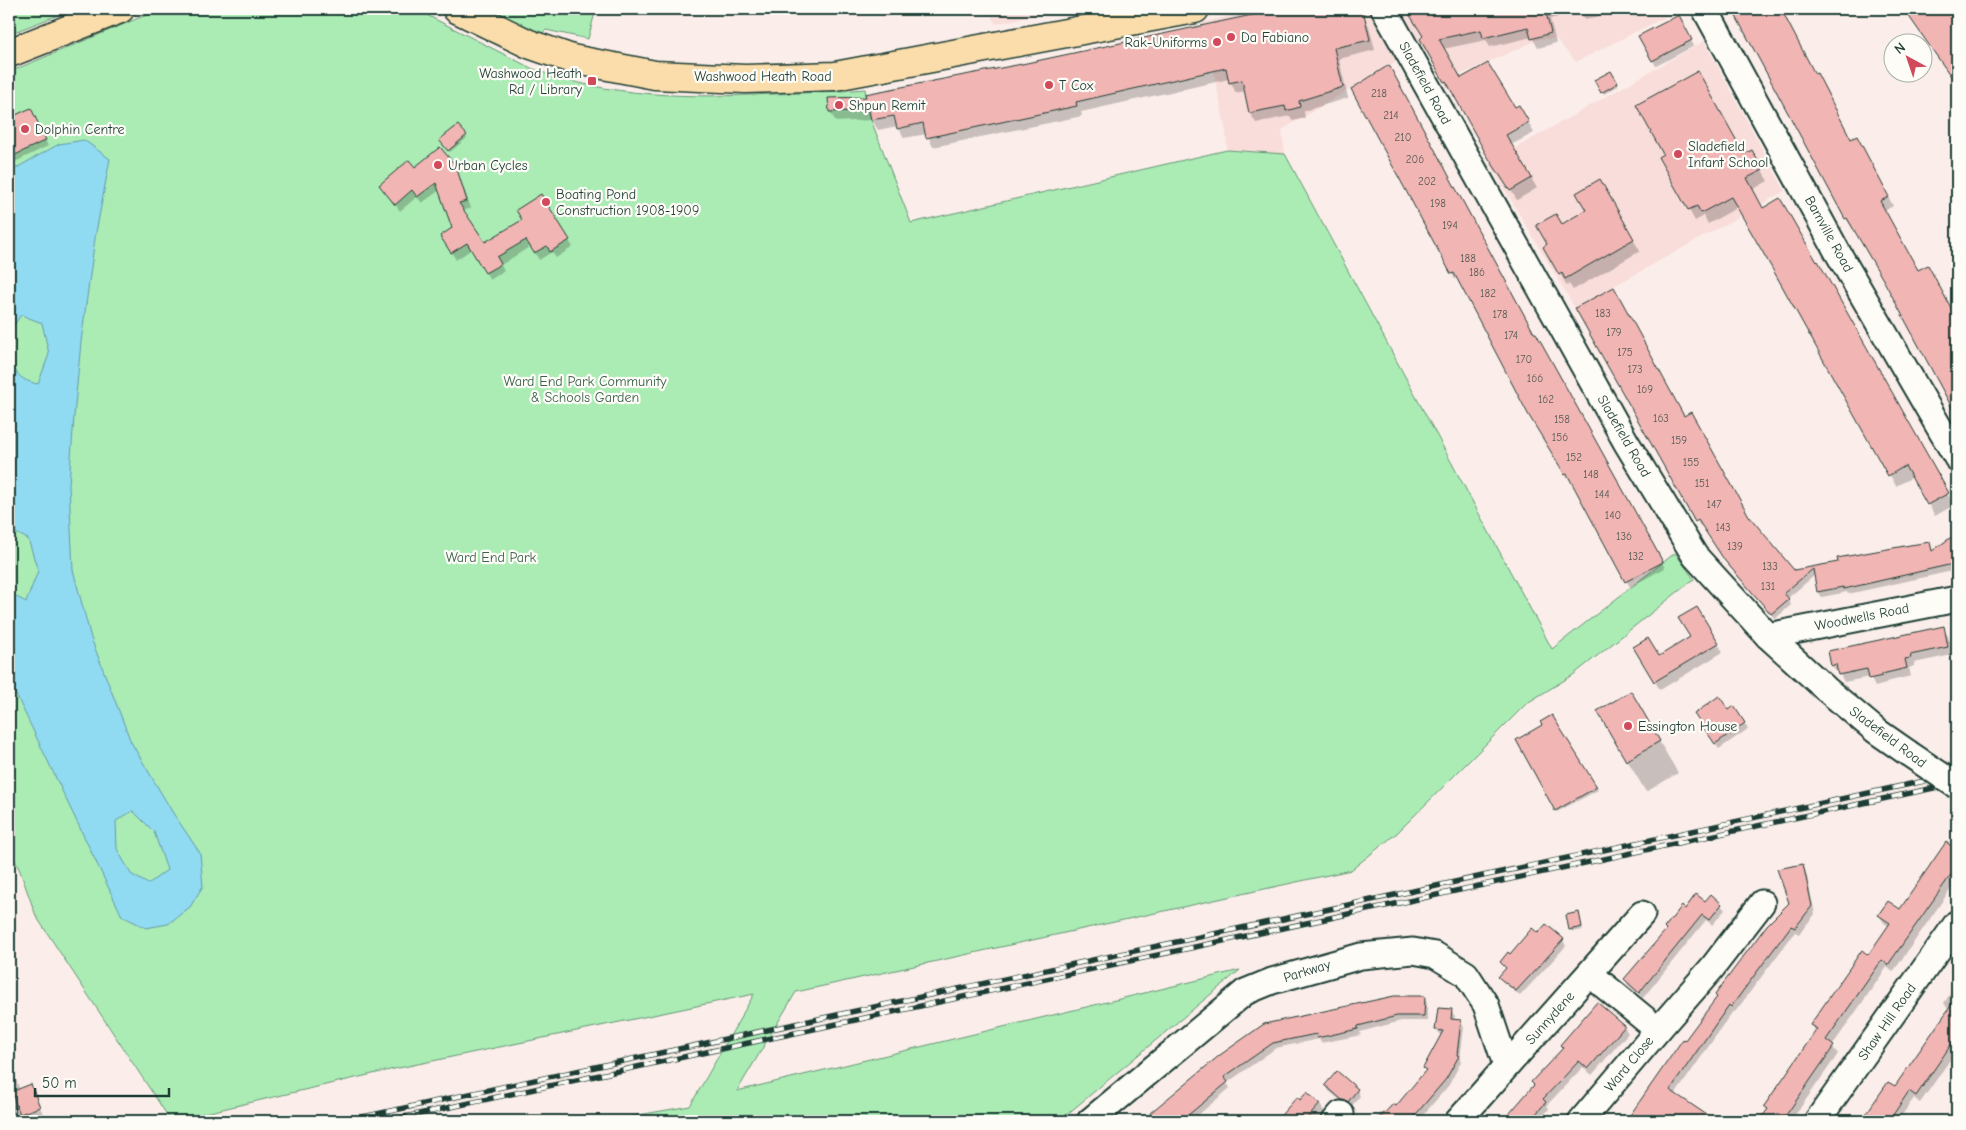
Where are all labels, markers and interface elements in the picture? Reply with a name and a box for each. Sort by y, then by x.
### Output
place label: Da Fabiano [1241,29,1309,46]
marker: Da Fabiano [1225,31,1237,43]
north arrow [1884,32,1934,82]
place label: Rak-Uniforms [1125,34,1207,51]
marker: Rak-Uniforms [1211,36,1223,48]
street label: Sladefield Road [1395,39,1455,127]
text: N [1891,39,1909,58]
place label: Washwood Heath Rd / Library [479,65,583,98]
street label: Washwood Heath Road [694,68,832,85]
marker: Washwood Heath Rd / Library [586,75,598,87]
place label: T Cox [1059,77,1094,94]
marker: T Cox [1043,79,1055,91]
house number: 218 [1371,87,1387,100]
place label: Shpun Remit [849,97,926,114]
marker: Shpun Remit [833,99,845,111]
house number: 214 [1383,109,1399,122]
place label: Dolphin Centre [35,121,124,138]
marker: Dolphin Centre [19,123,31,135]
house number: 210 [1395,131,1411,144]
place label: Sladefield Infant School [1688,138,1768,171]
marker: Sladefield Infant School [1672,148,1684,160]
house number: 206 [1406,153,1424,166]
place label: Urban Cycles [448,157,528,174]
marker: Urban Cycles [432,159,444,171]
house number: 202 [1418,175,1436,188]
place label: Boating Pond Construction 1908-1909 [556,186,699,219]
street label: Bamville Road [1801,193,1857,275]
marker: Boating Pond Construction 1908-1909 [540,196,552,208]
house number: 198 [1430,197,1446,210]
house number: 194 [1442,219,1458,232]
house number: 188 [1460,252,1476,265]
house number: 186 [1469,266,1485,279]
house number: 182 [1480,287,1496,300]
house number: 183 [1595,307,1611,320]
house number: 178 [1492,308,1508,321]
house number: 179 [1606,326,1622,339]
house number: 174 [1504,329,1518,342]
house number: 175 [1617,346,1633,359]
house number: 170 [1516,353,1532,366]
house number: 173 [1627,363,1643,376]
house number: 166 [1527,372,1543,385]
park label: Ward End Park Community & Schools Garden [504,373,667,406]
house number: 169 [1637,383,1653,396]
street label: Sladefield Road [1594,392,1654,480]
house number: 162 [1538,393,1554,406]
house number: 163 [1653,412,1669,425]
house number: 158 [1554,413,1570,426]
house number: 156 [1552,431,1568,444]
house number: 159 [1671,434,1687,447]
house number: 152 [1566,451,1582,464]
house number: 155 [1683,456,1699,469]
house number: 148 [1583,468,1599,481]
house number: 151 [1695,477,1709,490]
house number: 144 [1595,488,1609,501]
house number: 147 [1707,498,1721,511]
house number: 140 [1605,509,1621,522]
house number: 143 [1715,521,1731,534]
house number: 136 [1616,530,1632,543]
house number: 139 [1727,540,1743,553]
park label: Ward End Park [446,549,537,566]
house number: 132 [1628,550,1644,563]
house number: 133 [1762,560,1778,573]
house number: 131 [1761,580,1775,593]
street label: Woodwells Road [1813,600,1911,634]
street label: Sladefield Road [1846,703,1930,771]
place label: Essington House [1638,718,1737,735]
marker: Essington House [1622,720,1634,732]
street label: Parkway [1281,956,1333,986]
street label: Shaw Hill Road [1854,980,1920,1064]
street label: Sunnydene [1522,988,1578,1048]
street label: Ward Close [1601,1033,1657,1095]
scale bar [35,1065,169,1097]
text: 50 m [42,1074,77,1092]

